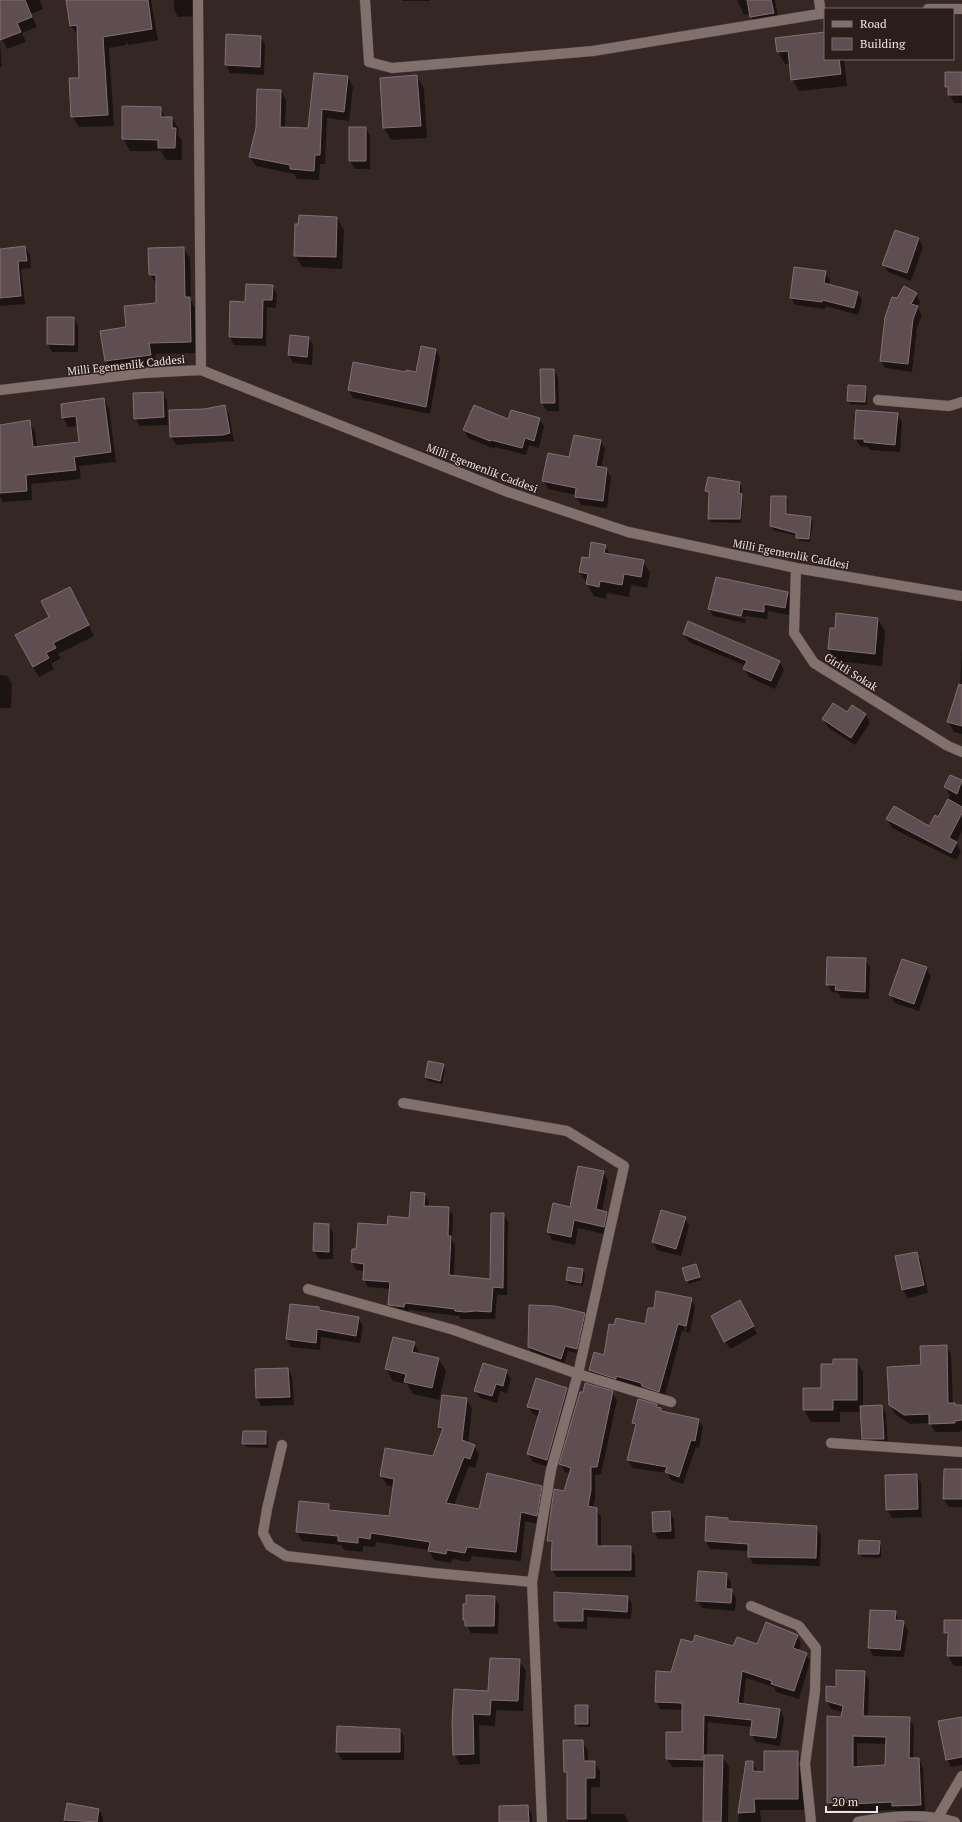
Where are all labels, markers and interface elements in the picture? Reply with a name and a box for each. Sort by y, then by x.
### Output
legend [824,8,954,60]
text: Road [860,16,887,31]
text: Building [860,36,906,51]
street label: Milli Egemenlik Caddesi [67,352,185,378]
street label: Milli Egemenlik Caddesi [424,440,540,496]
street label: Milli Egemenlik Caddesi [732,536,850,572]
street label: Giritli Sokak [822,650,881,694]
scale bar [826,1788,877,1814]
text: 20 m [832,1794,859,1809]

